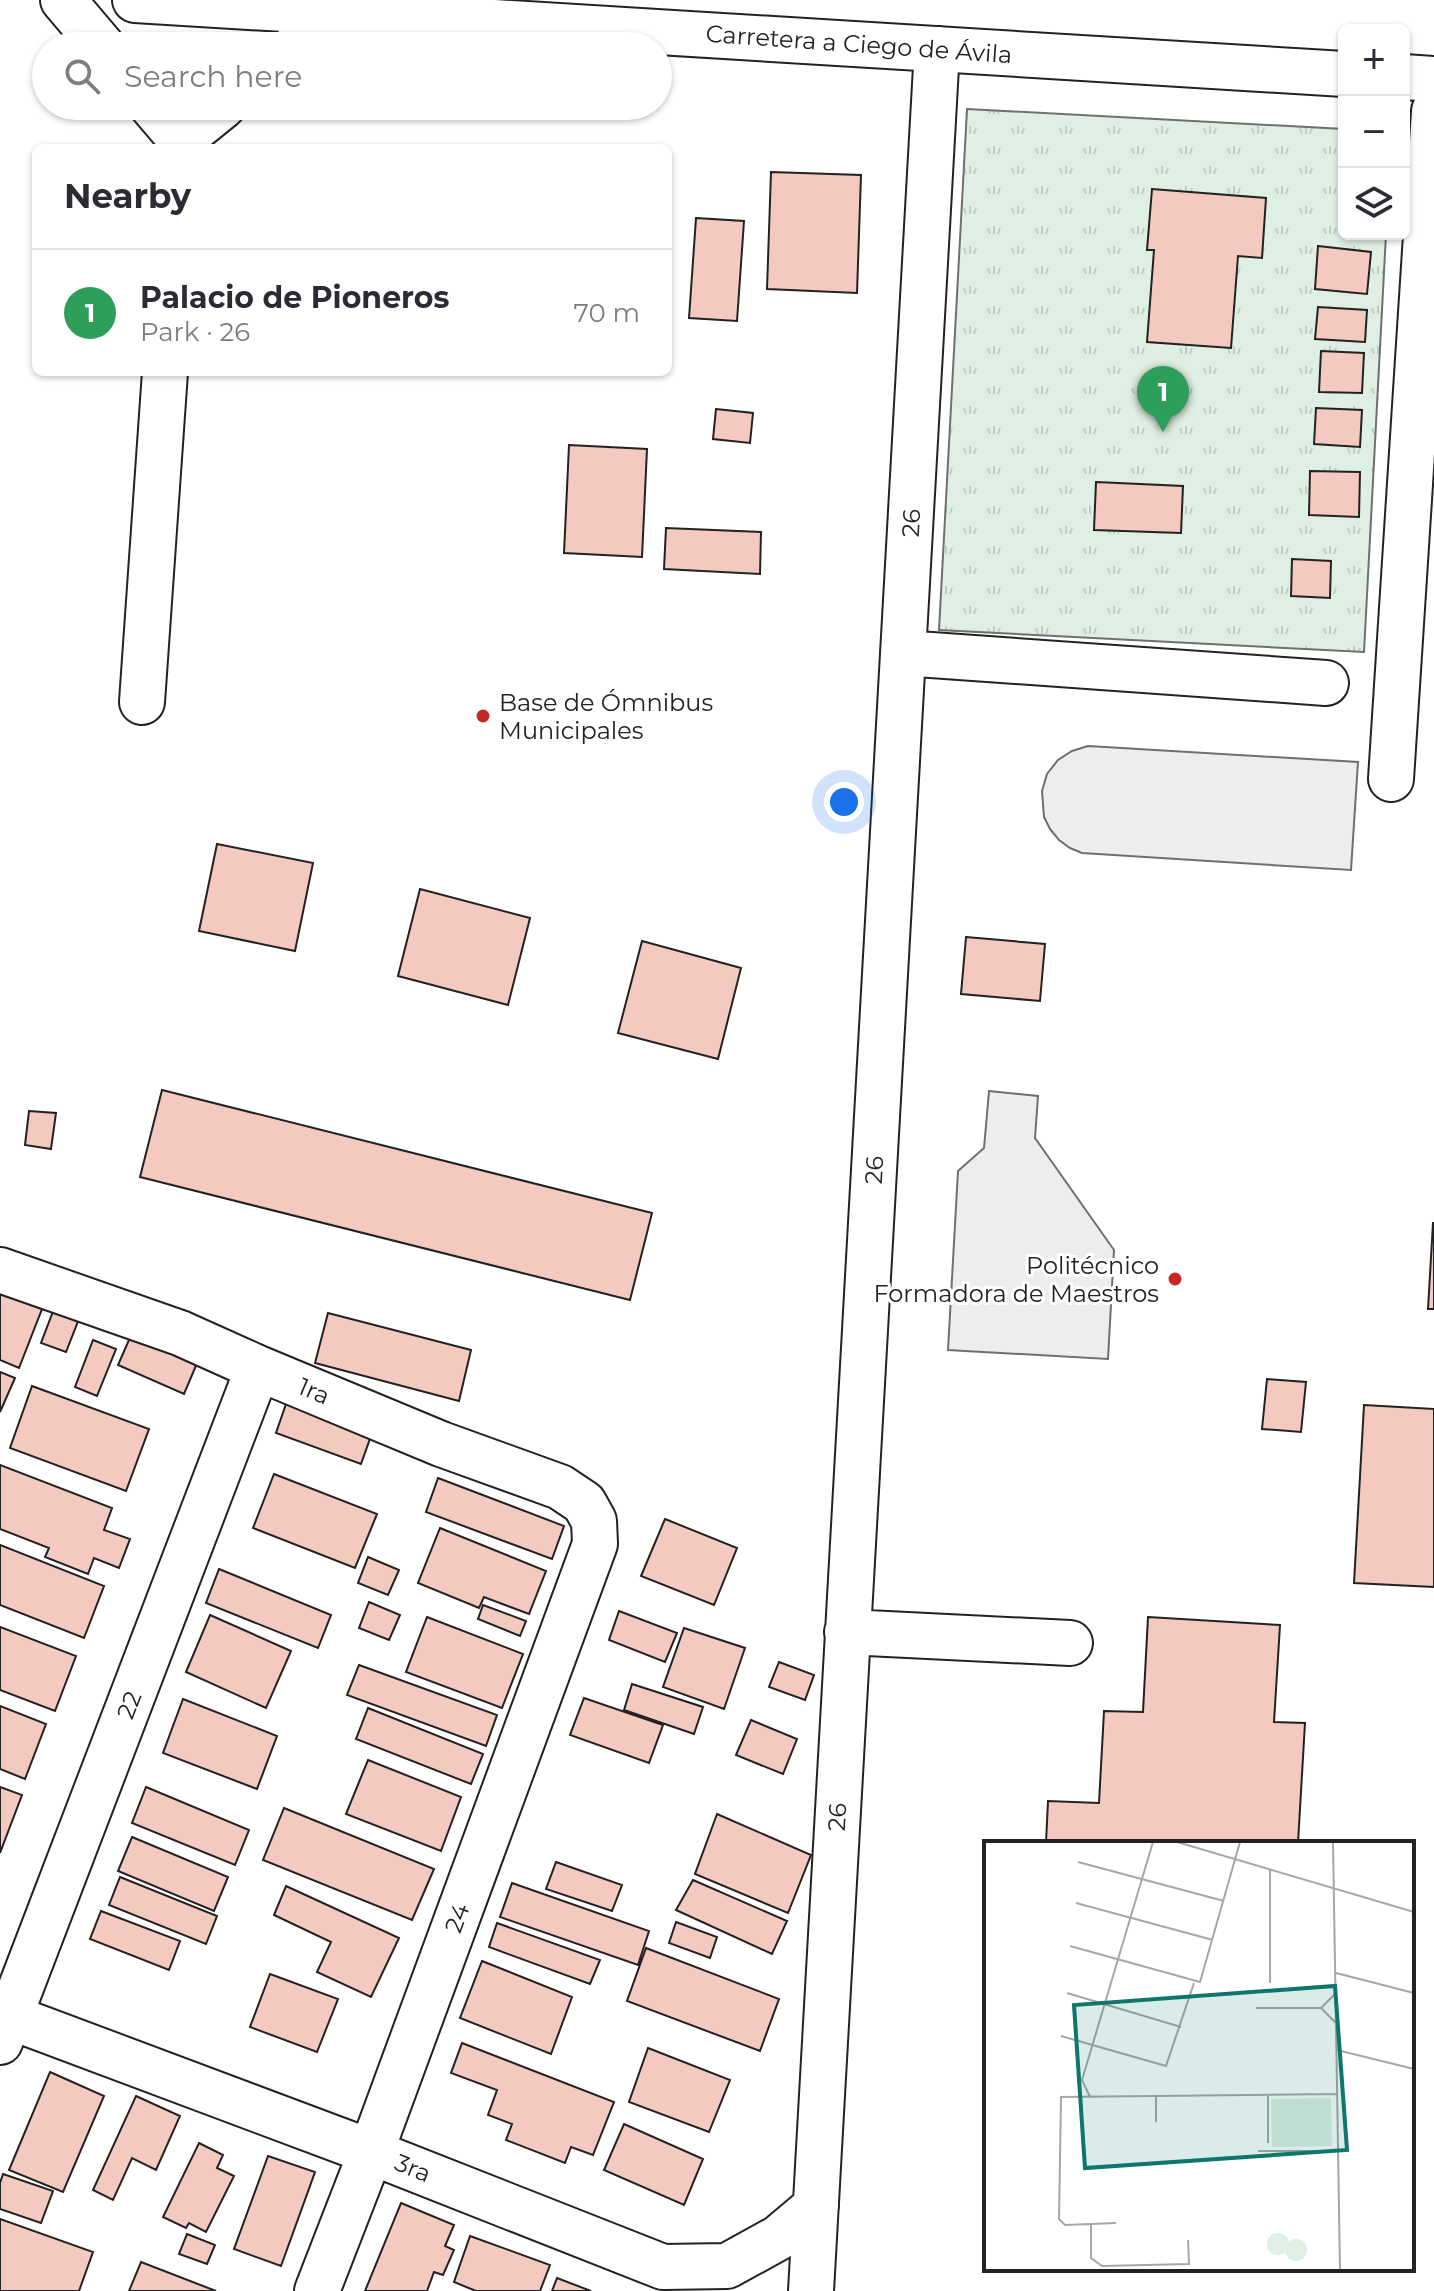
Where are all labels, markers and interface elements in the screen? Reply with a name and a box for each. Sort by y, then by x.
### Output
street label: Carretera a Ciego de Ávila [705,19,1013,69]
map controls [1338,24,1410,240]
button: + [1338,24,1410,96]
search box [32,32,672,120]
icon: search [60,54,104,98]
text: Search here [124,58,302,95]
button: − [1338,96,1410,168]
button: layers [1338,168,1410,240]
text: Nearby [64,175,191,217]
text: Palacio de Pioneros [140,279,449,316]
text: 1 [85,297,95,329]
text: 70 m [574,297,640,329]
text: Park · 26 [140,316,250,348]
pin: 1 [1137,366,1189,432]
street label: 26 [896,508,926,538]
place label: Base de Ómnibus Municipales [499,688,713,745]
marker: Base de Ómnibus Municipales [474,707,492,725]
your location [824,782,864,822]
street label: 26 [859,1155,889,1185]
place label: Politécnico Formadora de Maestros [874,1251,1159,1308]
marker: Politécnico Formadora de Maestros [1166,1270,1184,1288]
street label: 1ra [294,1372,334,1410]
street label: 22 [111,1687,147,1723]
street label: 26 [822,1802,852,1832]
inset map [984,1841,1414,2271]
street label: 24 [438,1899,476,1937]
street label: 3ra [391,2148,435,2188]

